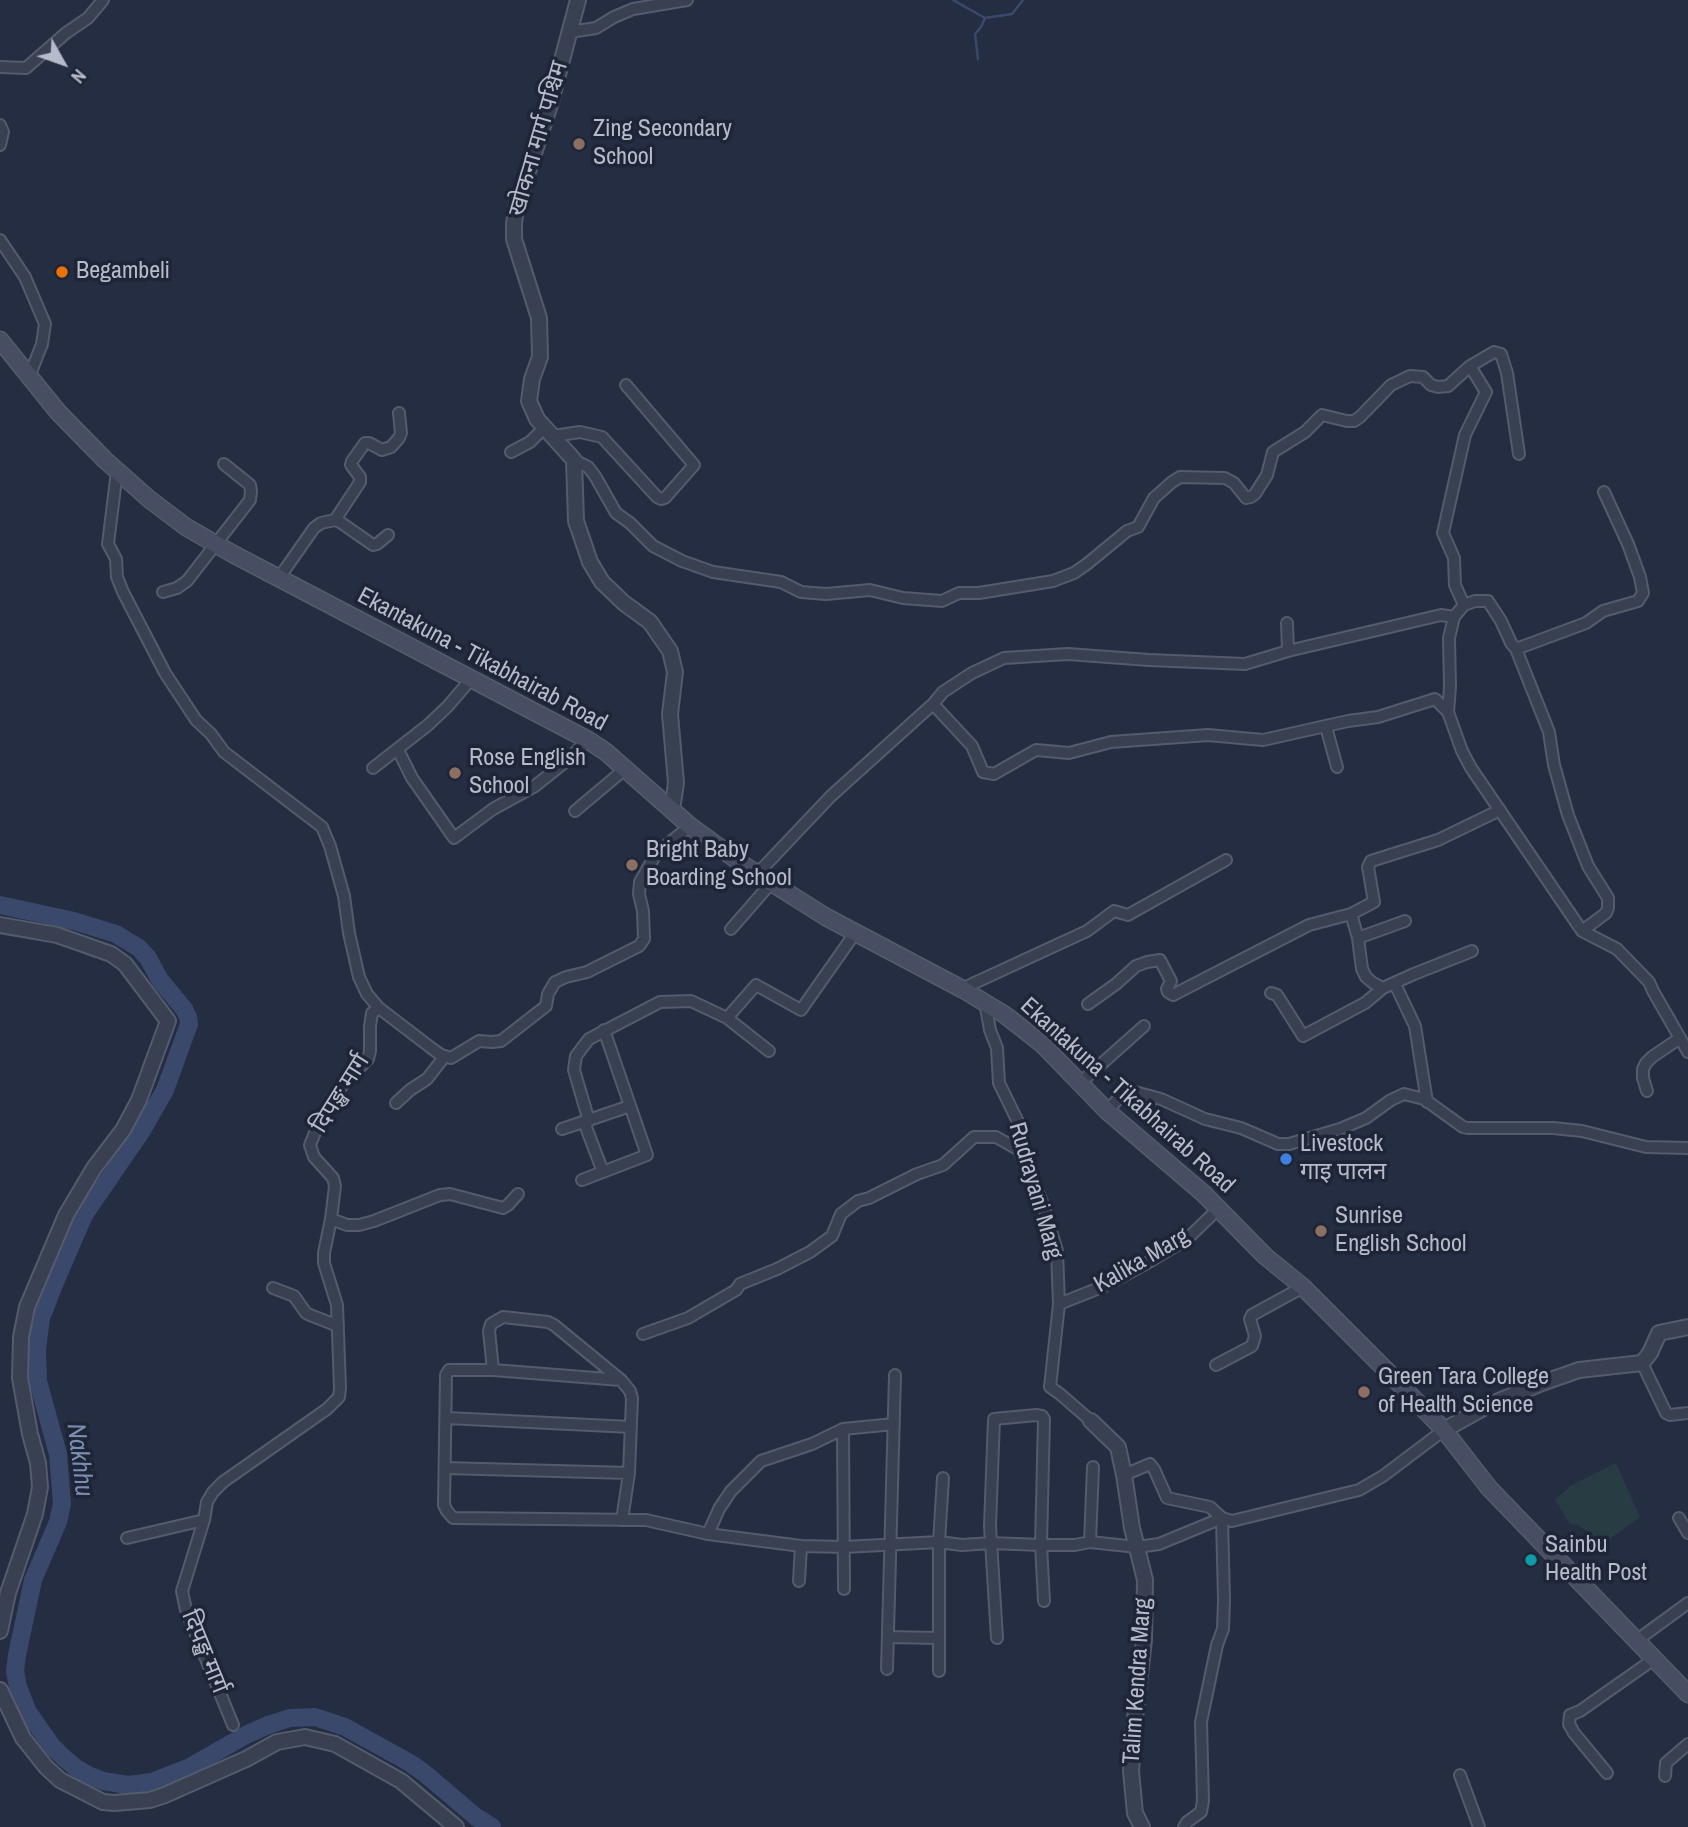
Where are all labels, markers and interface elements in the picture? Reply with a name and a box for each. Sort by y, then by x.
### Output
north arrow [28,28,98,98]
street label: खोकना मार्ग पश्चिम [503,58,575,220]
text: N [66,64,93,89]
place label: Zing Secondary School [593,116,732,172]
marker: Zing Secondary School [571,136,587,152]
place label: Begambeli [76,258,170,286]
marker: Begambeli [54,264,70,280]
street label: Ekantakuna - Tikabhairab Road [352,582,612,738]
place label: Rose English School [469,745,586,801]
marker: Rose English School [447,765,463,781]
place label: Bright Baby Boarding School [646,837,792,893]
marker: Bright Baby Boarding School [624,857,640,873]
street label: Ekantakuna - Tikabhairab Road [1014,992,1240,1200]
street label: दिपङ्ख मार्ग [306,1049,376,1139]
street label: Rudrayani Marg [1002,1119,1068,1263]
place label: Livestock गाइ पालन [1300,1131,1386,1187]
marker: Livestock गाइ पालन [1278,1151,1294,1167]
place label: Sunrise English School [1335,1203,1466,1259]
street label: Kalika Marg [1089,1222,1195,1300]
marker: Sunrise English School [1313,1223,1329,1239]
place label: Green Tara College of Health Science [1378,1364,1549,1420]
marker: Green Tara College of Health Science [1356,1384,1372,1400]
water label: Nakhhu [59,1422,99,1498]
place label: Sainbu Health Post [1545,1532,1647,1588]
marker: Sainbu Health Post [1523,1552,1539,1568]
street label: Talim Kendra Marg [1118,1597,1158,1765]
street label: दिपङ्ख मार्ग [174,1606,234,1698]

